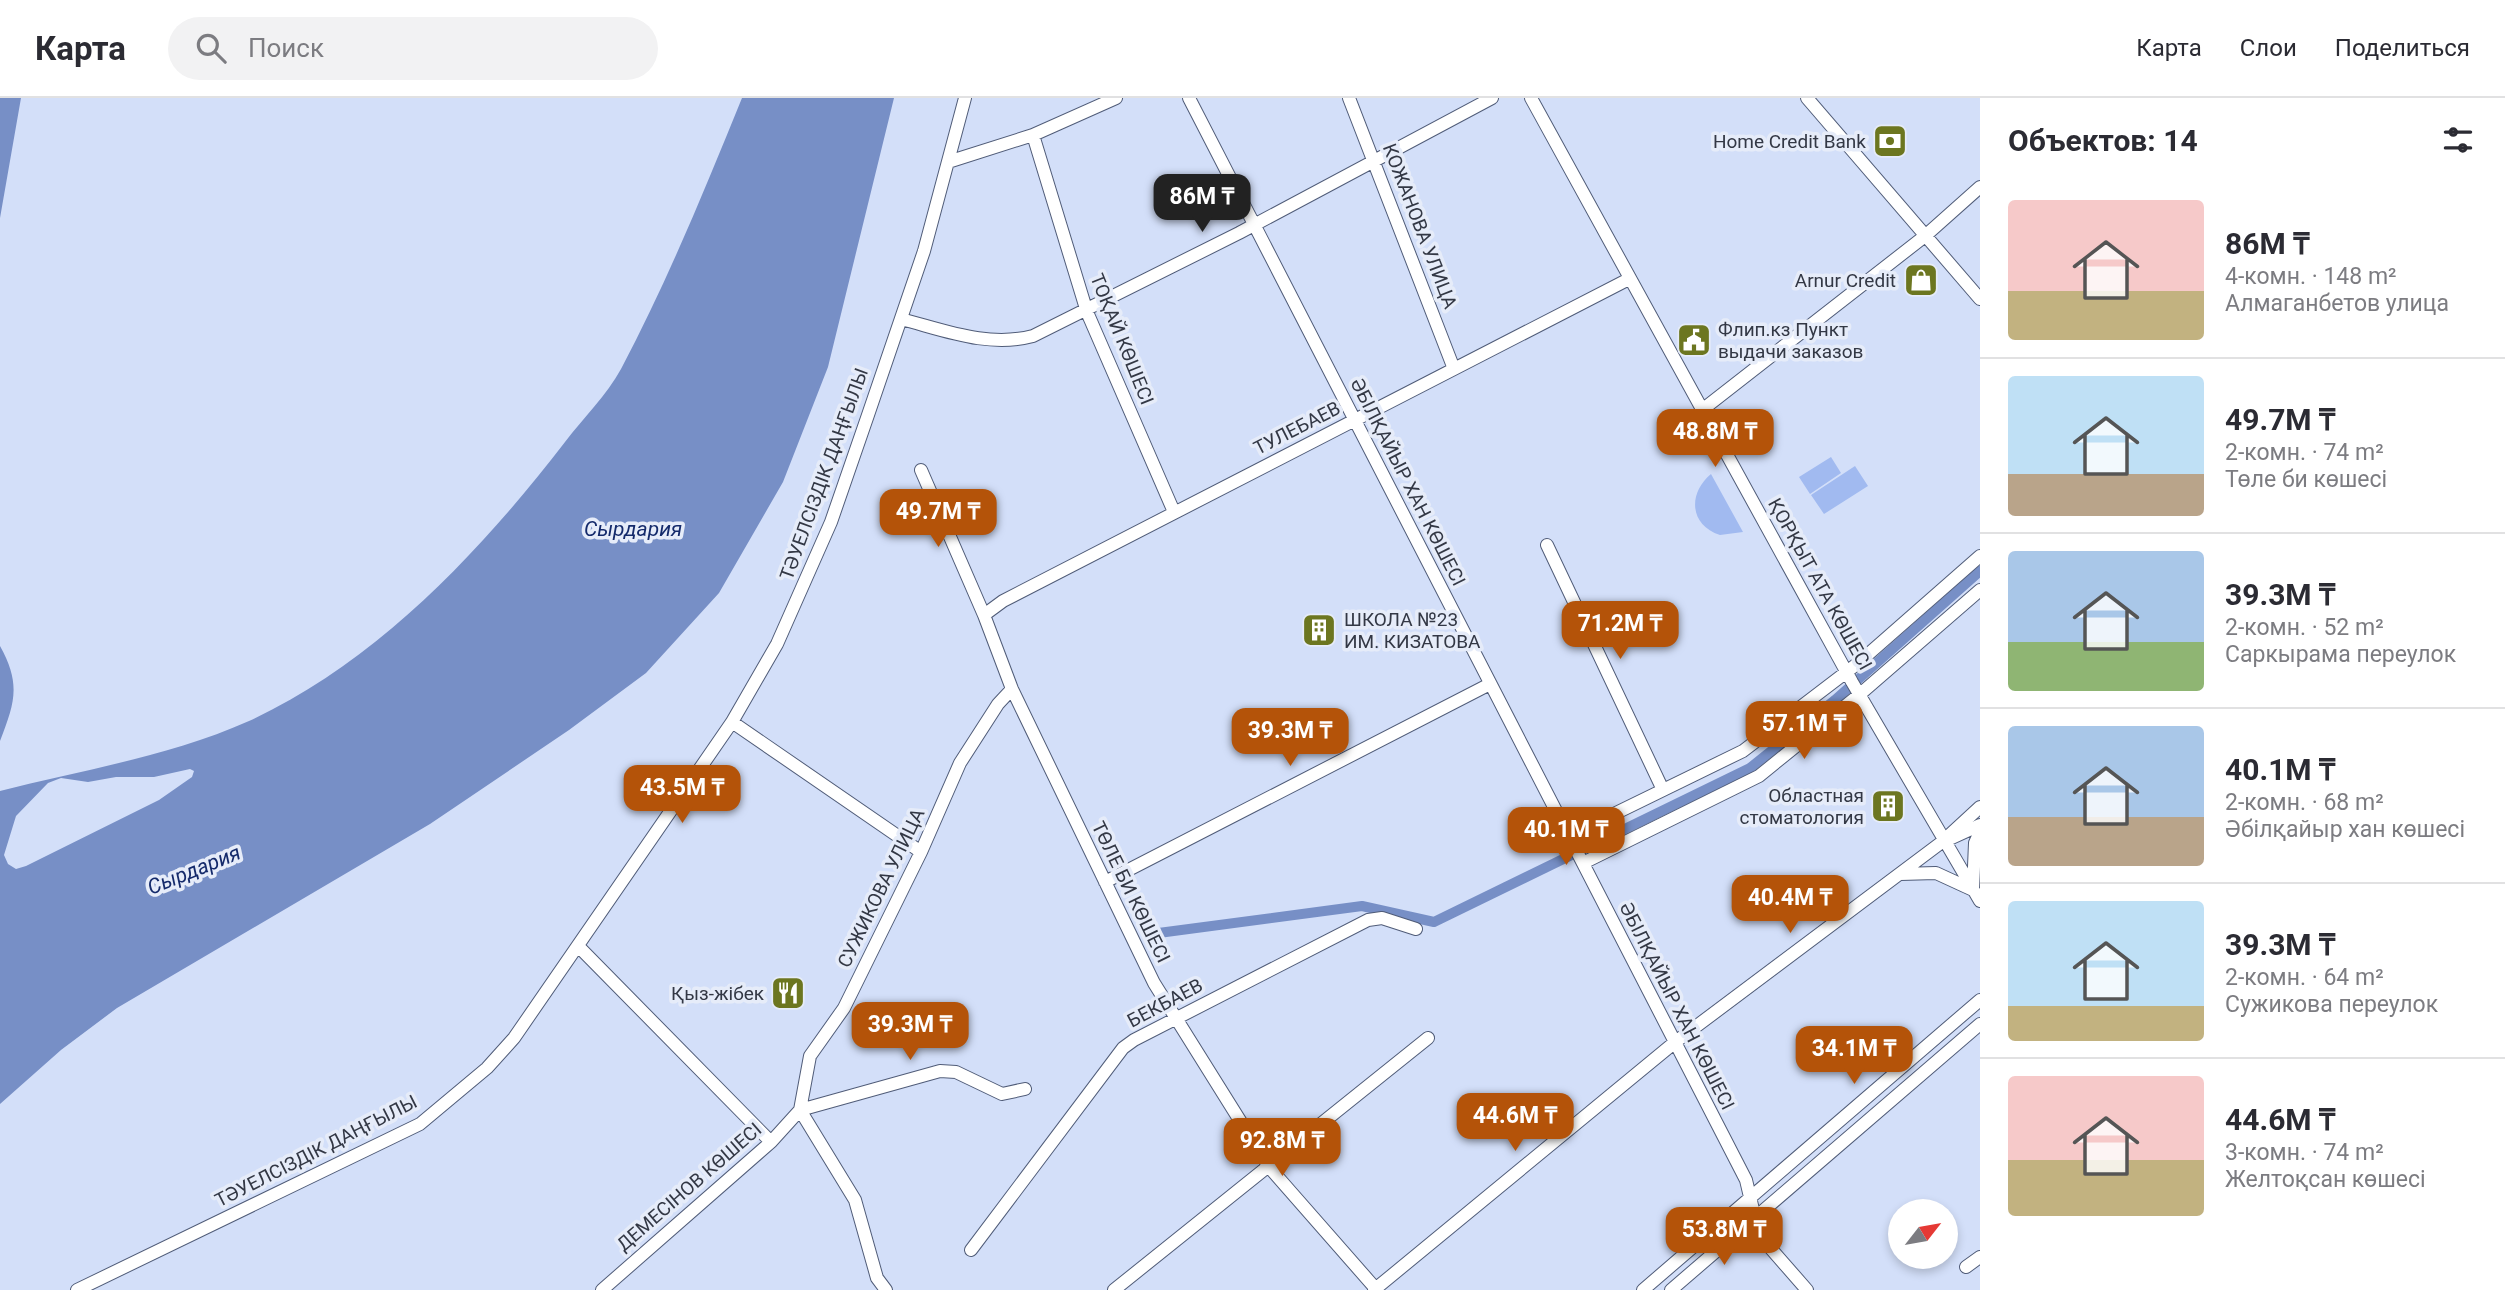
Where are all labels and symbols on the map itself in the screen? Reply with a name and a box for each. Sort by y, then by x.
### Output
bank icon: Home Credit Bank [1871,122,1909,160]
place label: Home Credit Bank [1713,130,1866,153]
street label: КОЖАНОВА УЛИЦА [1378,140,1462,312]
pin: 86M ₸ [1153,174,1251,234]
shop icon: Arnur Credit [1902,261,1940,299]
place label: Arnur Credit [1795,269,1896,292]
street label: ТОҚАЙ КӨШЕСІ [1085,270,1159,408]
place label: Флип.кз Пункт выдачи заказов [1718,318,1863,363]
public building icon: Флип.кз Пункт выдачи заказов [1675,321,1713,359]
street label: ТӘУЕЛСІЗДІК ДАҢҒЫЛЫ [775,365,873,583]
street label: ӘБІЛҚАЙЫР ХАН КӨШЕСІ [1346,374,1470,590]
street label: ТУЛЕБАЕВ [1250,396,1344,460]
pin: 48.8M ₸ [1650,410,1780,469]
pin: 49.7M ₸ [873,490,1003,549]
street label: ҚОРҚЫТ АТА КӨШЕСІ [1763,494,1877,674]
water label: Сырдария [584,517,682,541]
pin: 71.2M ₸ [1555,602,1685,661]
place label: ШКОЛА №23 ИМ. КИЗАТОВА [1344,608,1481,653]
building icon: ШКОЛА №23 ИМ. КИЗАТОВА [1300,611,1338,649]
pin: 57.1M ₸ [1739,702,1869,761]
pin: 39.3M ₸ [1225,708,1355,768]
pin: 43.5M ₸ [617,766,747,825]
place label: Областная стоматология [1740,784,1864,829]
building icon: Областная стоматология [1869,787,1907,825]
street label: СУЖИКОВА УЛИЦА [833,804,930,971]
pin: 40.1M ₸ [1501,808,1631,867]
street label: ТӨЛЕ БИ КӨШЕСІ [1087,818,1175,966]
water label: Сырдария [144,840,244,900]
pin: 40.4M ₸ [1725,876,1855,935]
street label: ӘБІЛҚАЙЫР ХАН КӨШЕСІ [1615,898,1739,1114]
restaurant icon: Қыз-жібек [769,974,807,1012]
street label: БЕКБАЕВ [1123,974,1207,1032]
place label: Қыз-жібек [671,982,765,1005]
pin: 39.3M ₸ [845,1002,975,1062]
pin: 34.1M ₸ [1789,1026,1919,1086]
street label: ТӘУЕЛСІЗДІК ДАҢҒЫЛЫ [211,1090,421,1212]
pin: 44.6M ₸ [1450,1094,1580,1153]
street label: ДЕМЕСІНОВ КӨШЕСІ [612,1118,766,1256]
pin: 92.8M ₸ [1217,1118,1347,1178]
north arrow [1888,1199,1958,1269]
pin: 53.8M ₸ [1659,1208,1789,1267]

